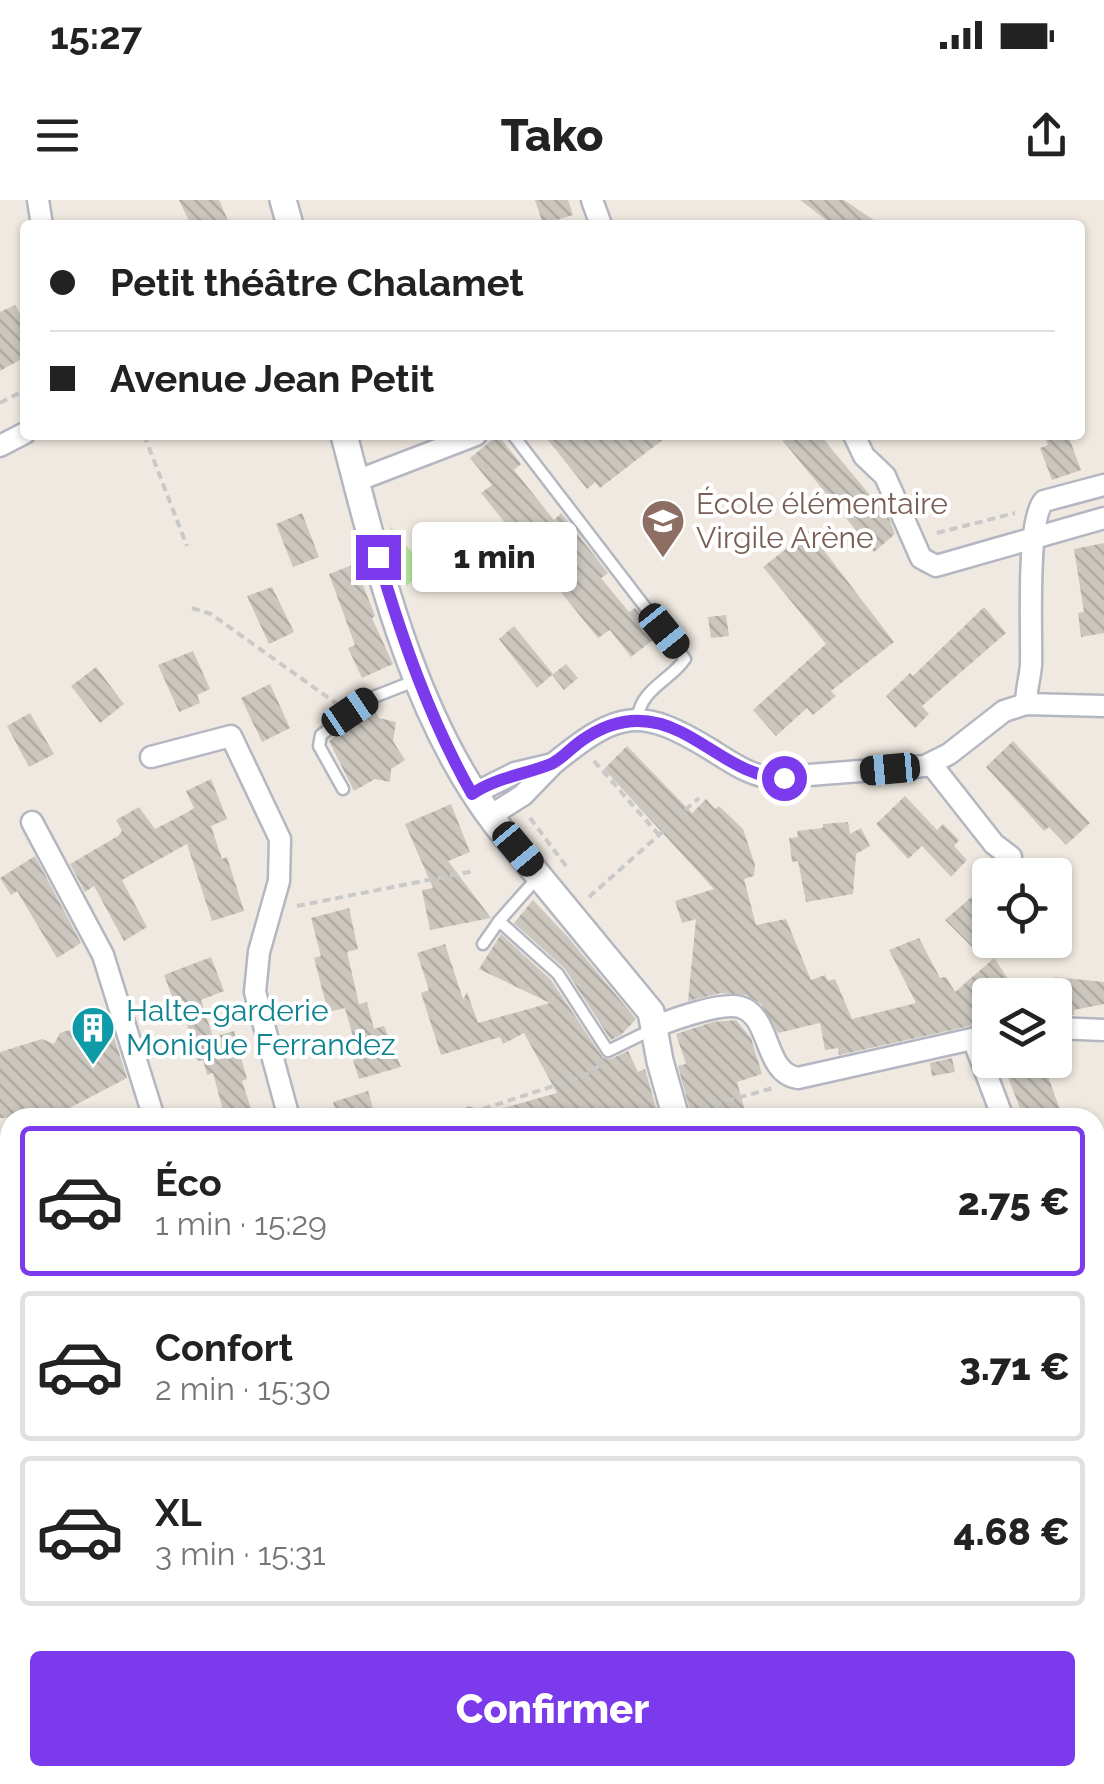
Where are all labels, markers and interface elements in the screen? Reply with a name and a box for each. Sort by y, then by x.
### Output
text: 15:27 [50,13,142,58]
icon: menu [30,108,85,163]
icon: share [1019,108,1074,163]
text: Tako [501,109,603,162]
text: Petit théâtre Chalamet [110,260,524,305]
text: Avenue Jean Petit [110,356,434,401]
place label: École élémentaire Virgile Arène [696,486,948,555]
school or university icon: École élémentaire Virgile Arène [640,498,686,559]
callout: 1 min [413,522,578,592]
route end [356,535,401,580]
text: 1 min [453,538,536,575]
car [633,598,695,664]
car [317,683,383,741]
car [859,751,921,787]
route start [762,756,807,801]
car [487,816,549,882]
map controls [972,858,1072,1078]
button: locate [972,858,1072,958]
button: layers [972,978,1072,1078]
place label: Halte-garderie Monique Ferrandez [126,993,396,1062]
building icon: Halte-garderie Monique Ferrandez [70,1005,116,1066]
icon: car [35,1156,125,1246]
text: Éco [155,1160,222,1205]
text: 2.75 € [958,1179,1070,1224]
text: 1 min · 15:29 [155,1205,327,1242]
icon: car [35,1321,125,1411]
text: Confort [155,1325,293,1370]
text: 3.71 € [959,1344,1070,1389]
text: 2 min · 15:30 [155,1370,331,1407]
icon: car [35,1486,125,1576]
text: XL [155,1490,202,1535]
text: 4.68 € [954,1509,1070,1554]
text: 3 min · 15:31 [155,1535,326,1572]
button: Confirmer [30,1651,1075,1766]

